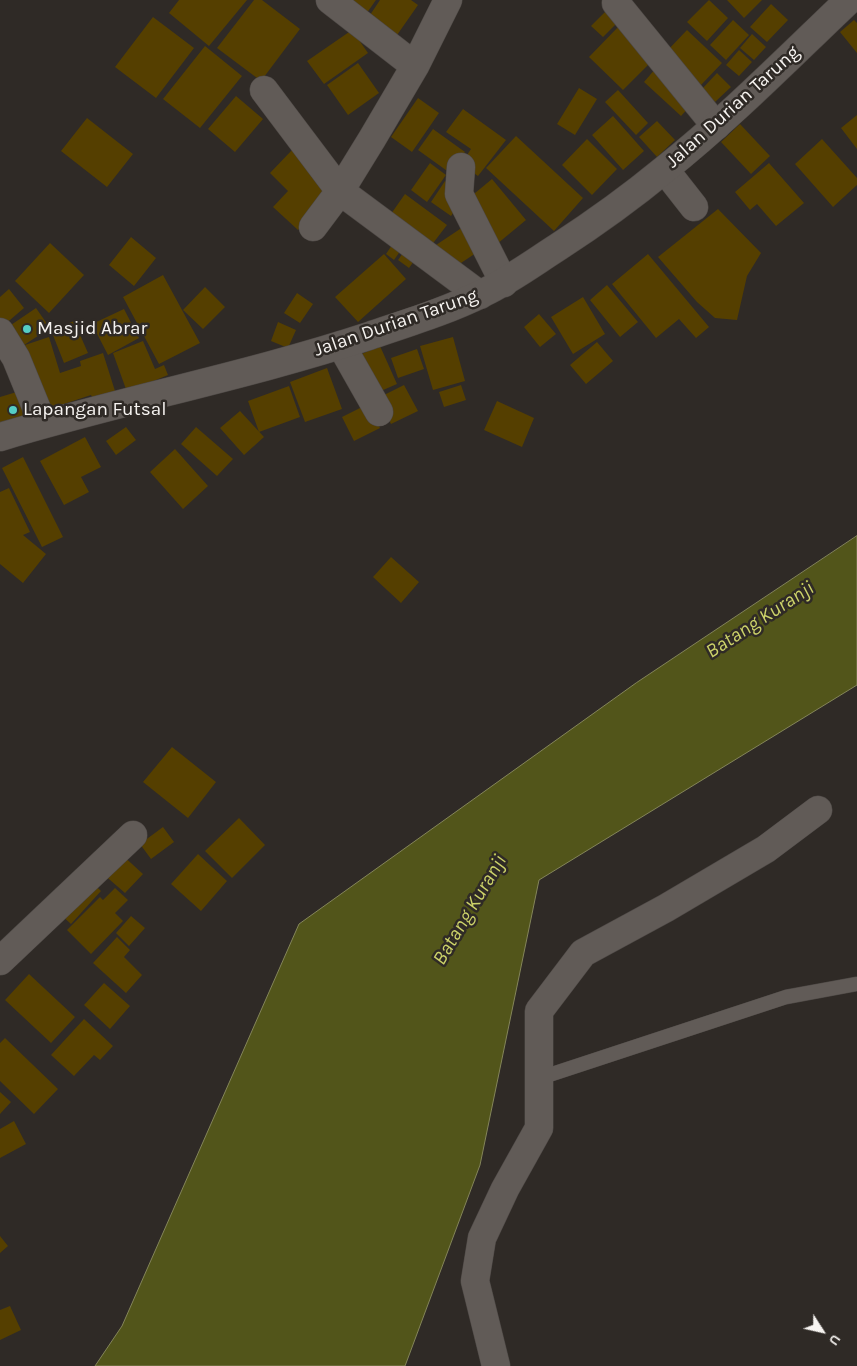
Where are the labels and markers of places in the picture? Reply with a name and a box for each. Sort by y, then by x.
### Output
place label: Masjid Abrar [37,318,147,340]
marker: Masjid Abrar [21,323,33,335]
place label: Lapangan Futsal [23,399,166,421]
marker: Lapangan Futsal [7,404,19,416]

